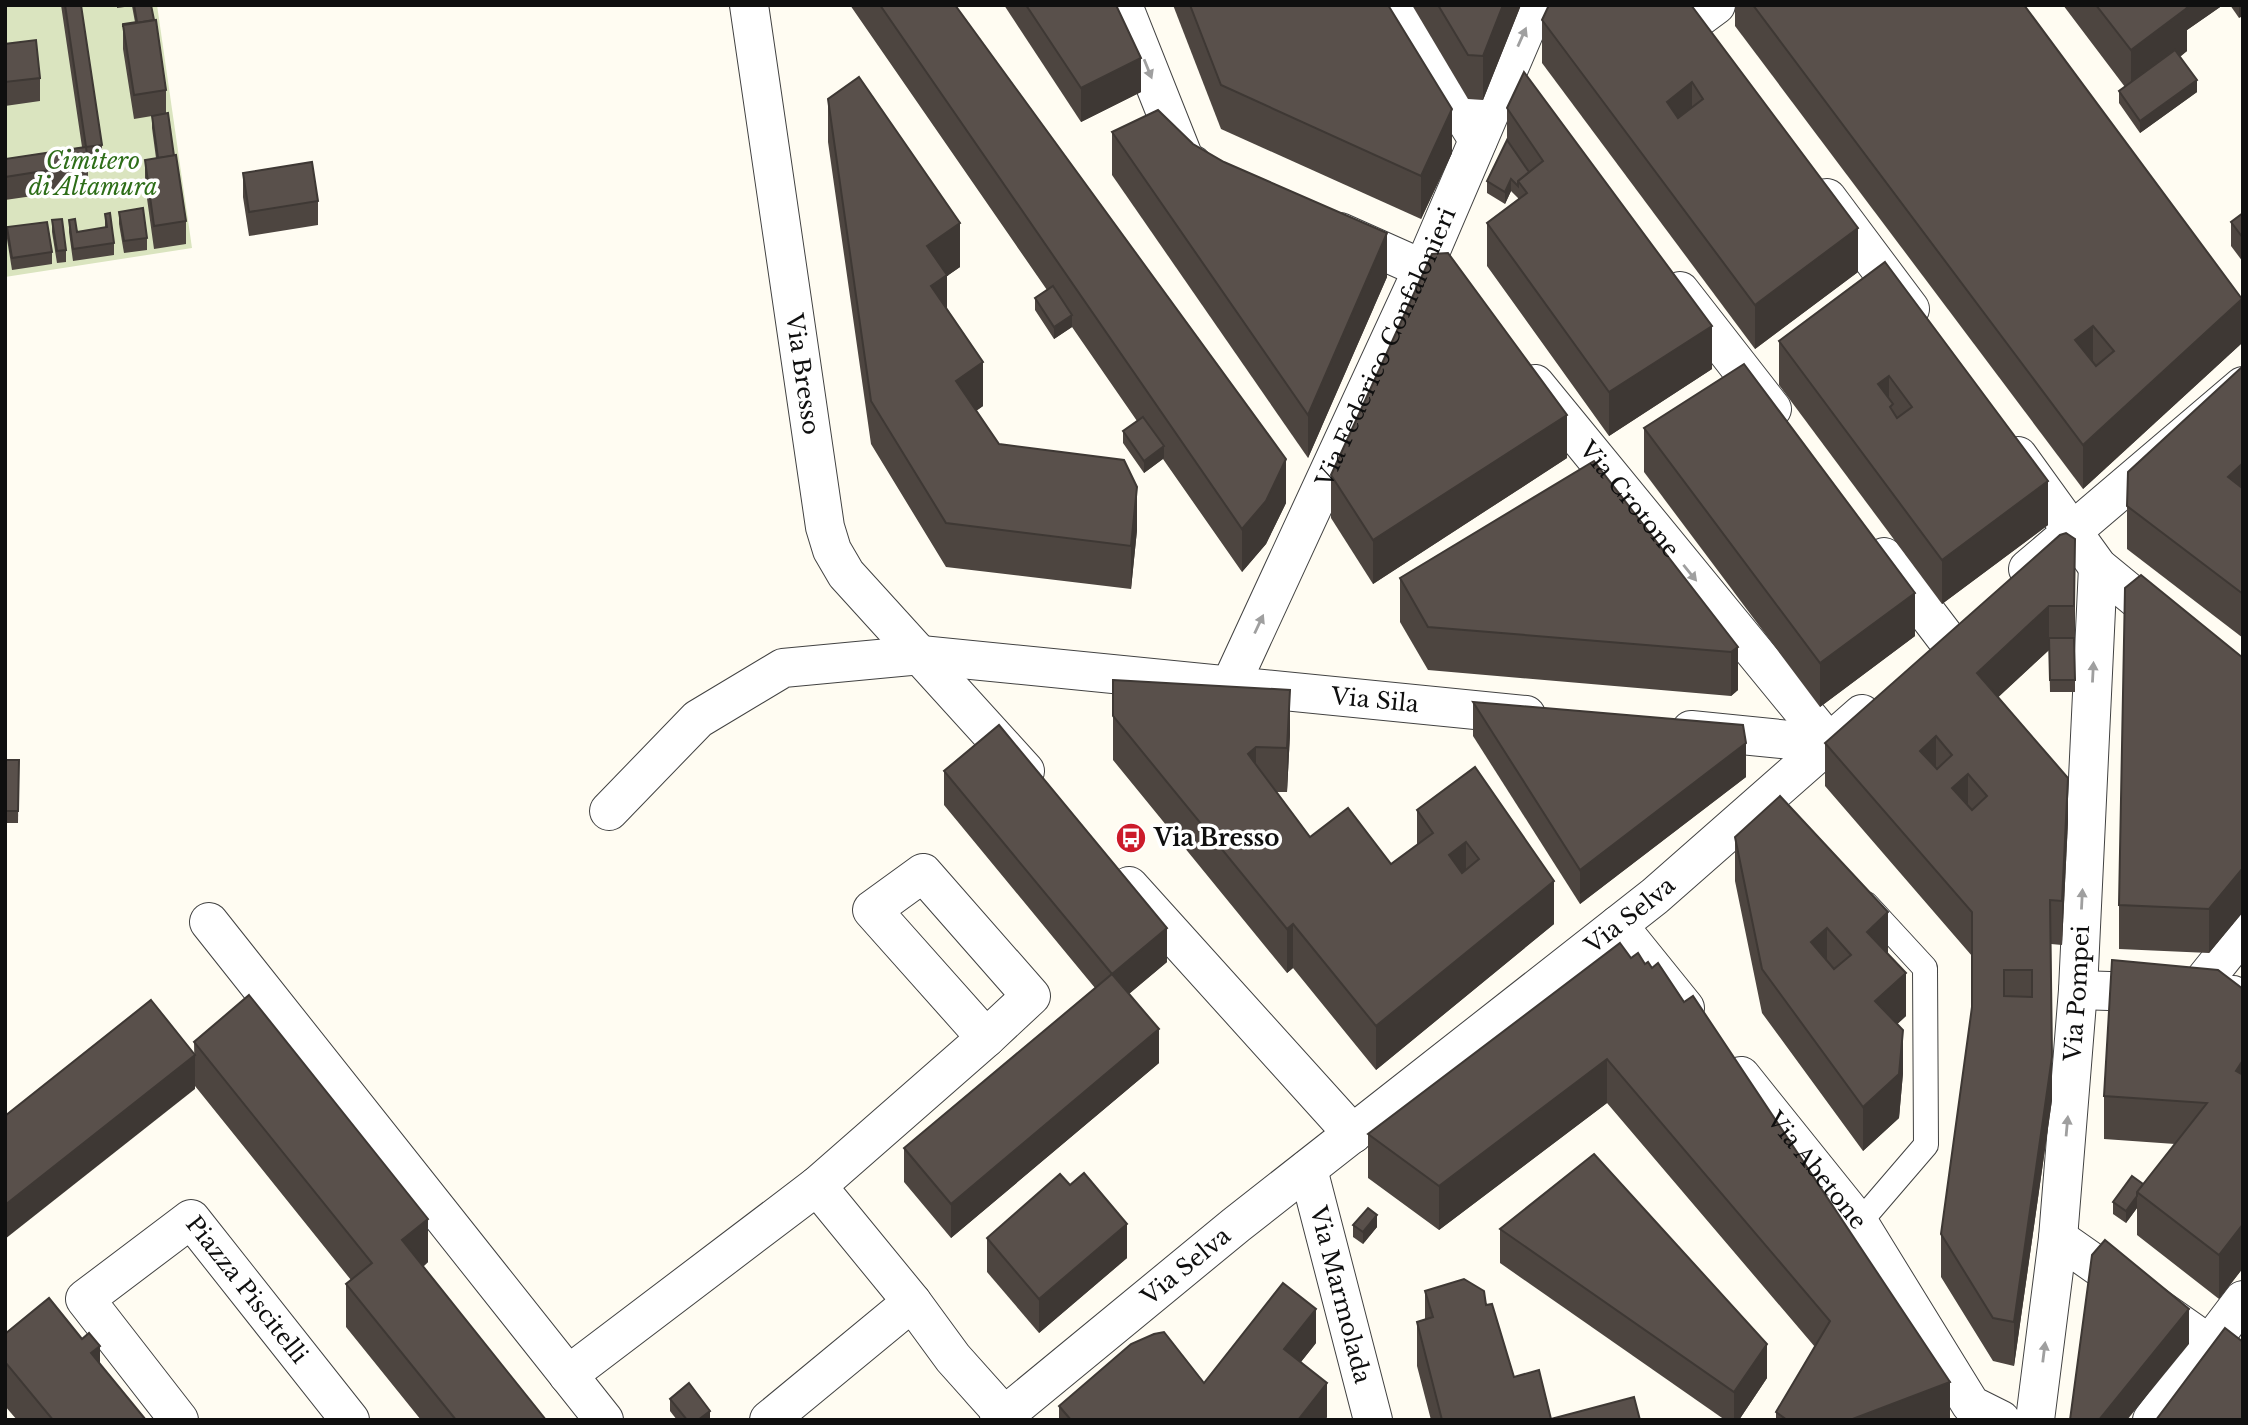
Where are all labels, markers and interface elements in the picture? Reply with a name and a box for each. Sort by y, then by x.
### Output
one-way arrow [1517,26,1528,47]
one-way arrow [1143,58,1154,79]
park label: Cimitero di Altamura [29,147,157,201]
street label: Via Federico Confalonieri [1310,203,1462,492]
street label: Via Bresso [780,311,825,437]
street label: Via Crotone [1573,435,1685,563]
one-way arrow [1682,564,1697,581]
one-way arrow [1253,614,1265,634]
one-way arrow [2087,660,2098,682]
street label: Via Sila [1329,682,1420,718]
bus stop icon: Via Bresso [1114,821,1148,855]
place label: Via Bresso [1153,824,1280,852]
street label: Via Selva [1579,871,1681,960]
one-way arrow [2077,888,2088,910]
street label: Via Pompei [2058,924,2095,1063]
street label: Via Abetone [1761,1105,1872,1235]
one-way arrow [2062,1115,2073,1137]
street label: Via Marmolada [1304,1202,1377,1387]
street label: Piazza Piscitelli [180,1210,314,1369]
street label: Via Selva [1135,1221,1236,1312]
one-way arrow [2038,1341,2049,1363]

